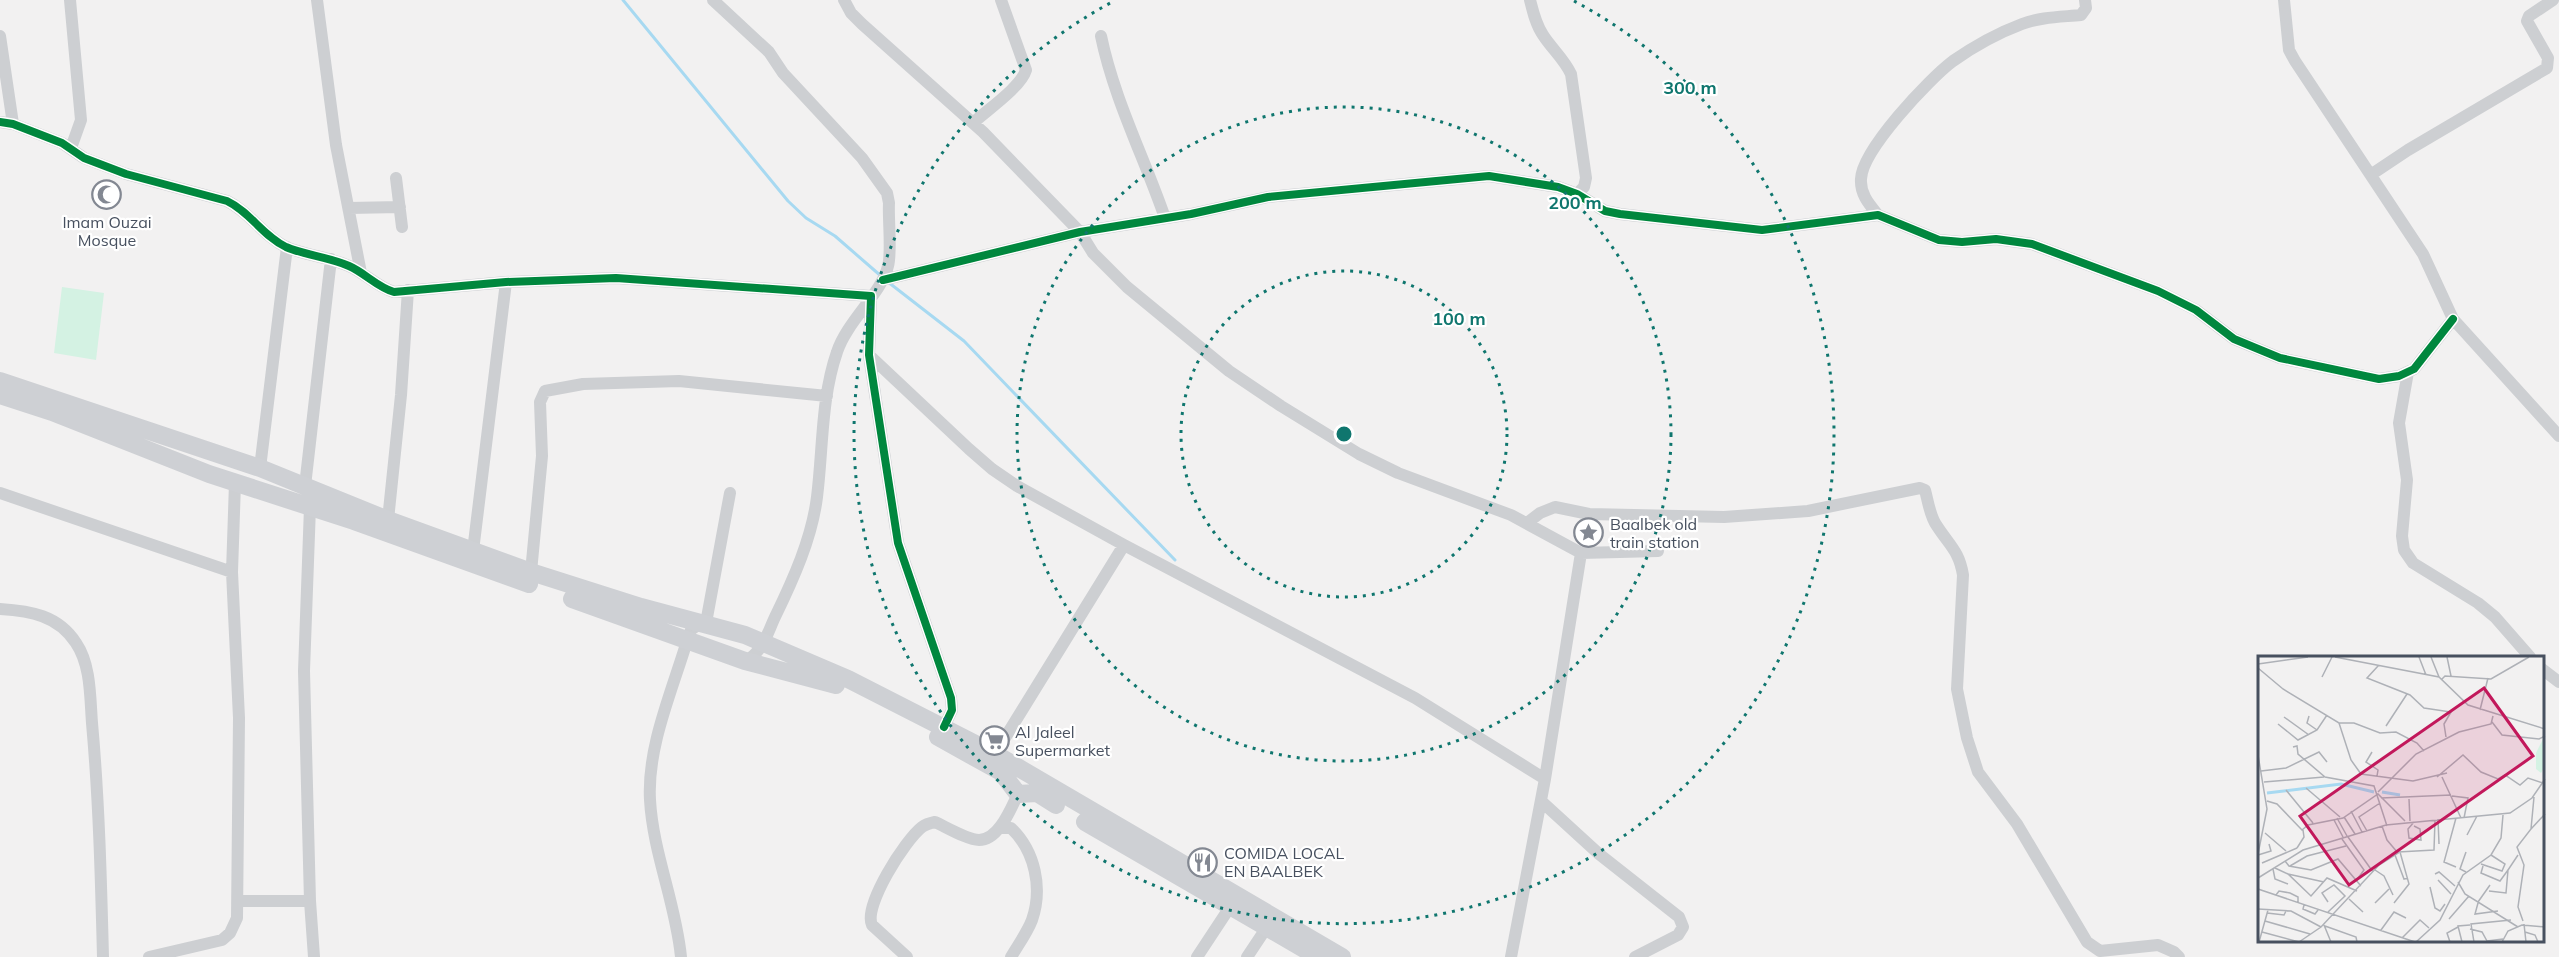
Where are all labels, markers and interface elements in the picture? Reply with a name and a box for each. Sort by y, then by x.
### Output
text: 300 m [1663,76,1717,99]
mosque icon: Imam Ouzai Mosque [91,178,123,210]
text: 200 m [1548,191,1602,214]
place label: Imam Ouzai Mosque [62,212,152,250]
text: 100 m [1432,307,1486,330]
centre of rings [1334,424,1354,444]
place label: Baalbek old train station [1610,514,1699,552]
place icon: Baalbek old train station [1573,517,1605,549]
inset map [2258,656,2544,942]
place label: Al Jaleel Supermarket [1015,722,1111,760]
supermarket icon: Al Jaleel Supermarket [978,725,1010,757]
place label: COMIDA LOCAL EN BAALBEK [1224,843,1344,881]
restaurant icon: COMIDA LOCAL EN BAALBEK [1187,846,1219,878]

